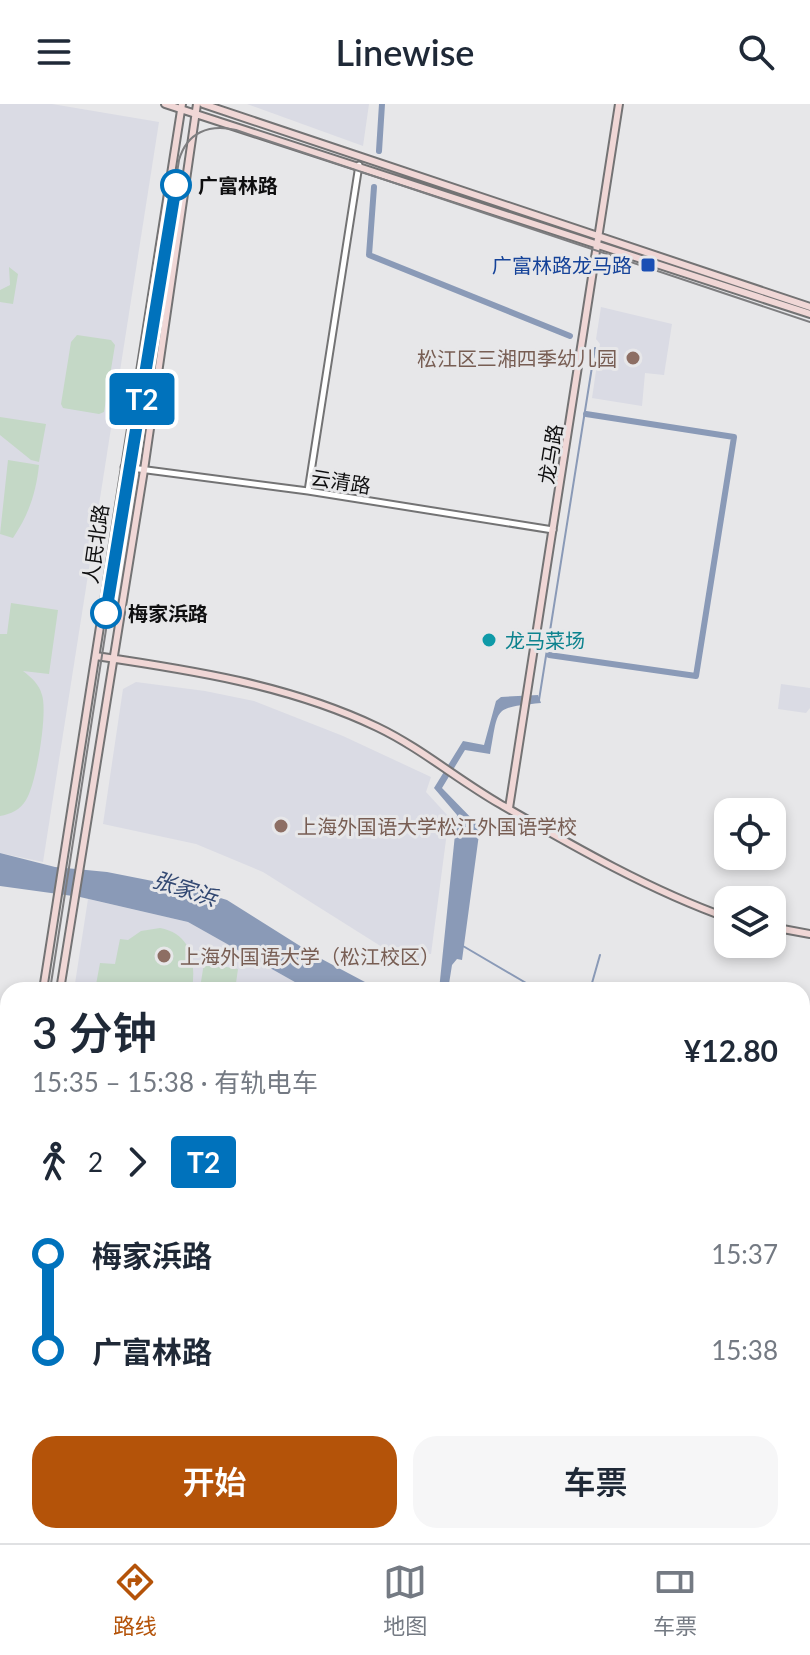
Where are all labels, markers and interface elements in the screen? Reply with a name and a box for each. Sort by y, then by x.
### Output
icon: menu [32,30,76,74]
text: Linewise [336,30,474,74]
icon: search [734,30,778,74]
marker: 广富林路 [161,170,191,200]
place label: 广富林路 [198,173,278,197]
place label: 广富林路龙马路 [492,253,632,277]
marker: 广富林路龙马路 [639,256,657,274]
place label: 松江区三湘四季幼儿园 [417,346,617,370]
marker: 松江区三湘四季幼儿园 [624,349,642,367]
line badge: T2 [106,373,178,425]
text: T2 [125,382,159,416]
street label: 龙马路 [533,422,567,486]
street label: 云清路 [309,464,373,498]
street label: 人民北路 [78,503,112,585]
marker: 梅家浜路 [91,598,121,628]
place label: 梅家浜路 [128,601,208,625]
place label: 龙马菜场 [505,628,585,652]
marker: 龙马菜场 [480,631,498,649]
map controls [714,798,786,958]
button: locate [714,798,786,870]
place label: 上海外国语大学松江外国语学校 [297,814,577,838]
marker: 上海外国语大学松江外国语学校 [272,817,290,835]
water label: 张家浜 [149,865,222,912]
button: layers [714,886,786,958]
place label: 上海外国语大学（松江校区） [180,944,440,968]
marker: 上海外国语大学（松江校区） [155,947,173,965]
text: 3 分钟 [32,1006,156,1058]
text: ¥12.80 [684,1032,778,1068]
text: 15:35 – 15:38 · 有轨电车 [32,1066,318,1098]
icon: walk [32,1140,76,1184]
icon: forward [115,1140,159,1184]
text: T2 [187,1145,220,1179]
text: 2 [88,1146,103,1178]
text: 梅家浜路 [92,1237,212,1273]
text: 15:37 [711,1238,778,1270]
text: 广富林路 [92,1333,212,1369]
text: 15:38 [711,1334,778,1366]
button: 开始 [32,1436,397,1528]
button: 车票 [413,1436,778,1528]
tab: 路线 [113,1560,157,1640]
tab: 地图 [383,1560,427,1640]
tab: 车票 [653,1560,697,1640]

